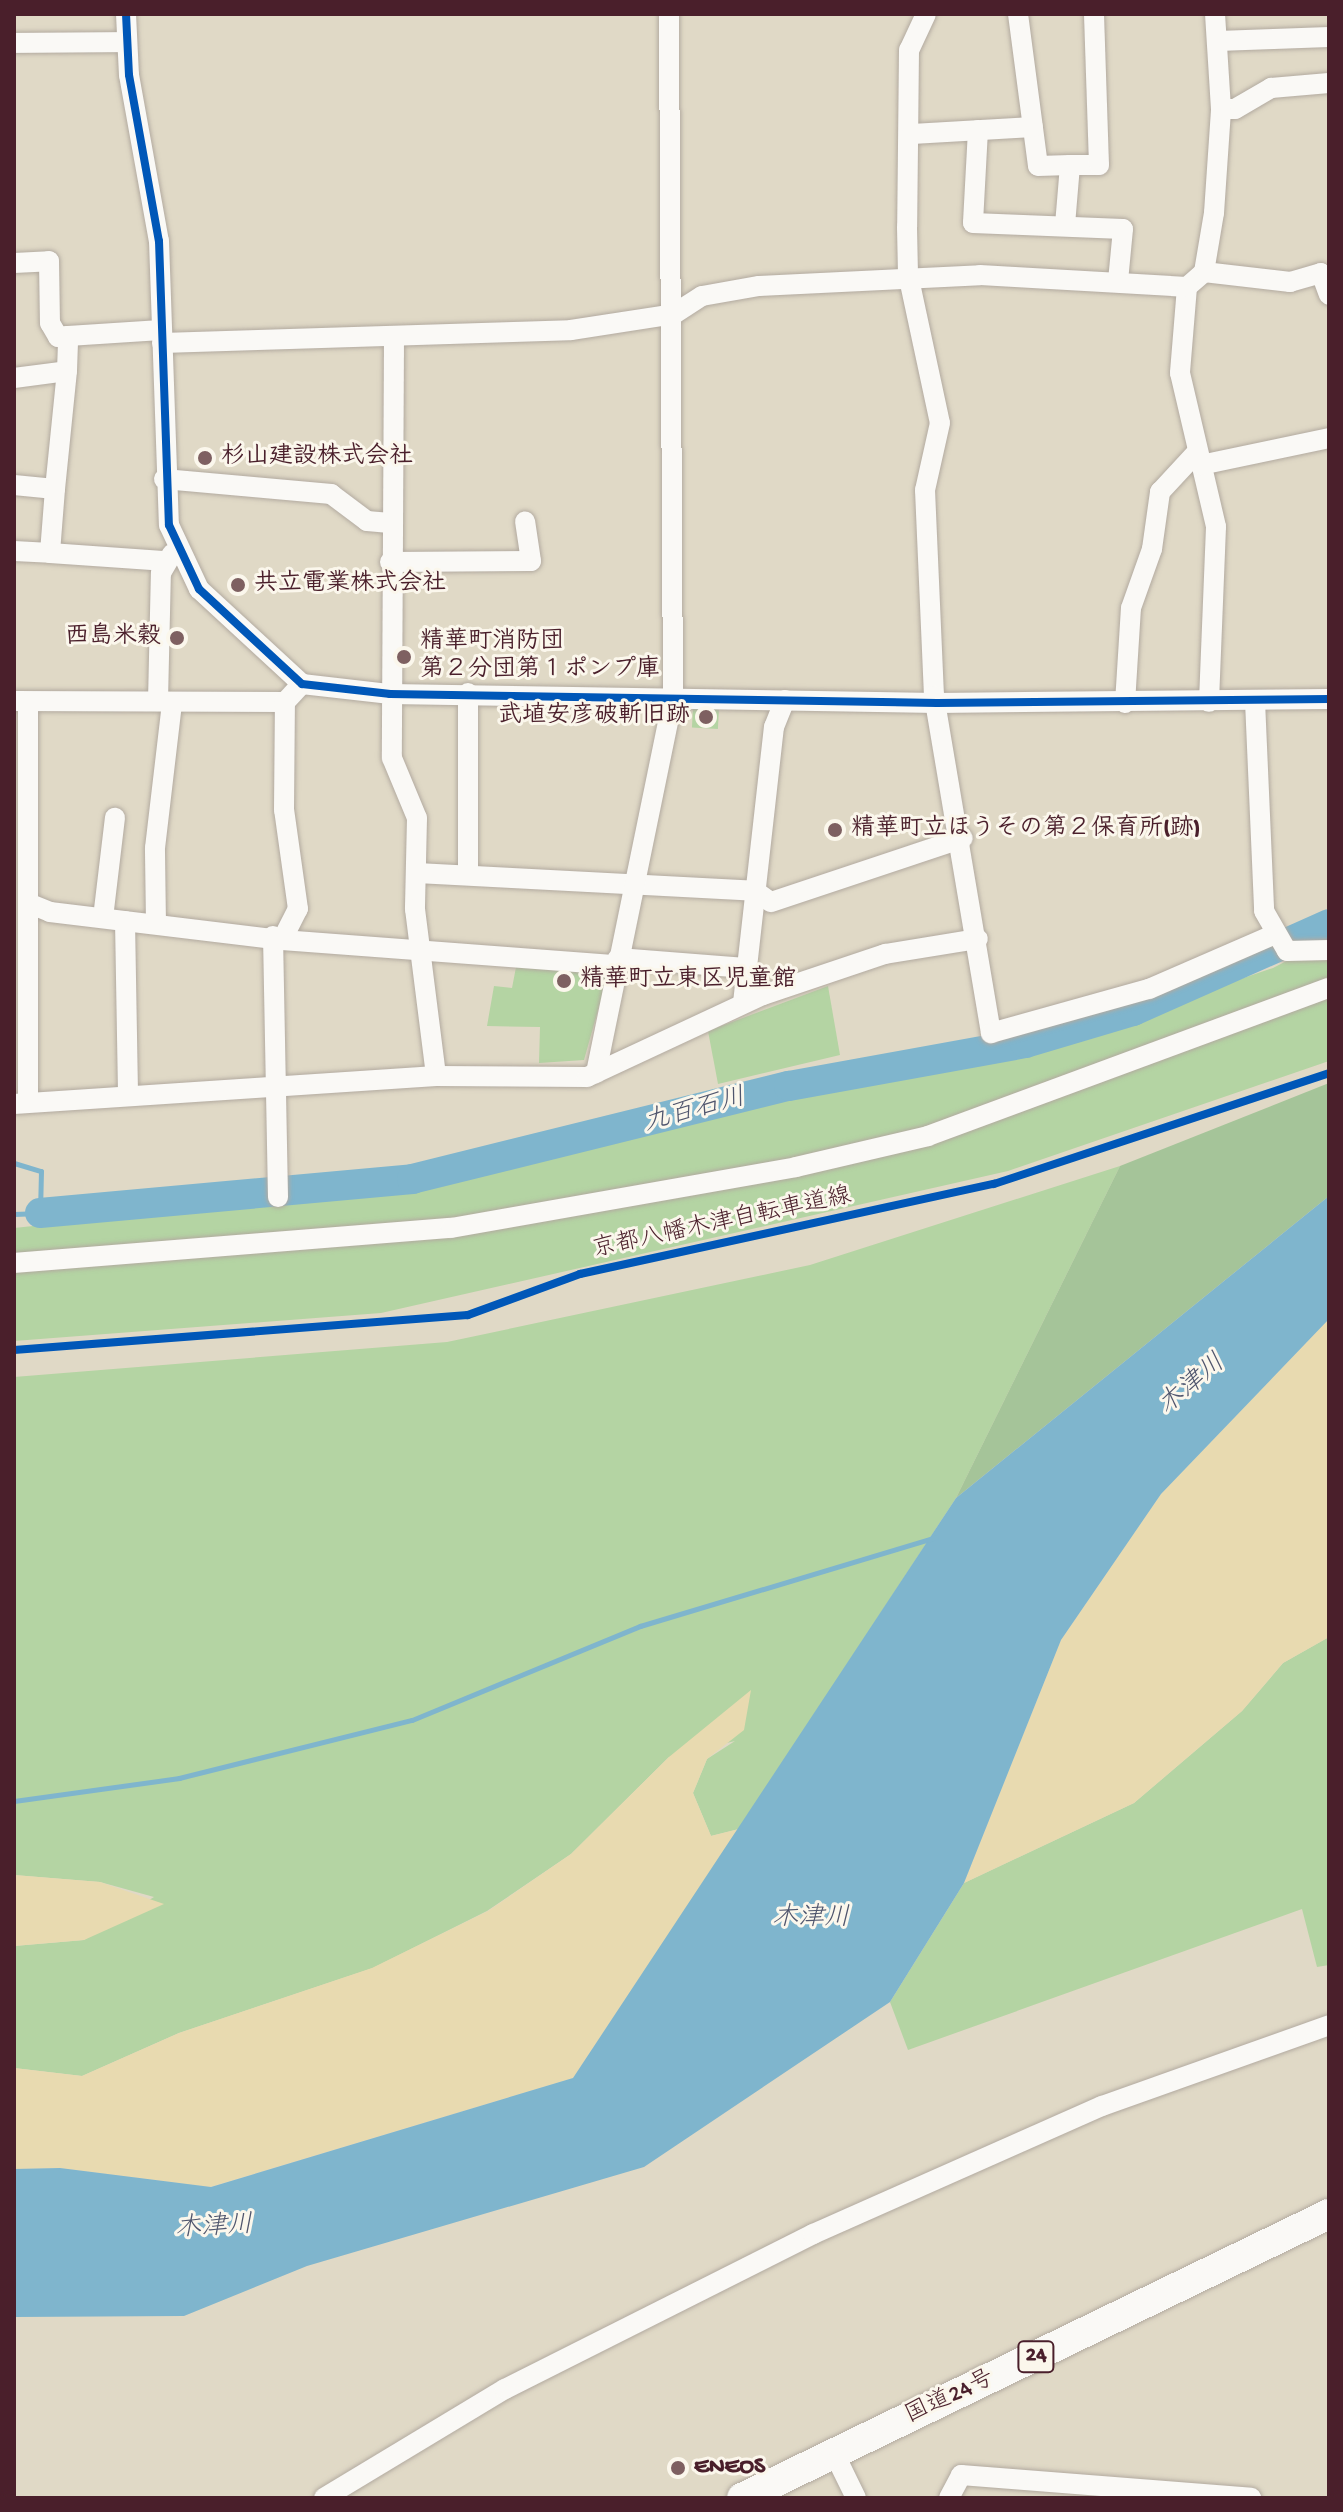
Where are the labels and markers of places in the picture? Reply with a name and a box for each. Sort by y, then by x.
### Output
place label: 杉山建設株式会社 [221,444,413,472]
marker: 杉山建設株式会社 [196,449,214,467]
place label: 共立電業株式会社 [254,571,446,599]
marker: 共立電業株式会社 [229,576,247,594]
place label: 西島米穀 [65,624,161,652]
marker: 西島米穀 [168,629,186,647]
place label: 精華町消防団 第２分団第１ポンプ庫 [420,629,660,685]
marker: 精華町消防団 第２分団第１ポンプ庫 [395,648,413,666]
place label: 武埴安彦破斬旧跡 [498,703,690,731]
marker: 武埴安彦破斬旧跡 [697,708,715,726]
place label: 精華町立ほうその第２保育所(跡) [851,816,1201,844]
marker: 精華町立ほうその第２保育所(跡) [826,821,844,839]
place label: 精華町立東区児童館 [580,967,796,995]
marker: 精華町立東区児童館 [555,972,573,990]
place label: ENEOS [694,2454,765,2482]
marker: ENEOS [669,2459,687,2477]

